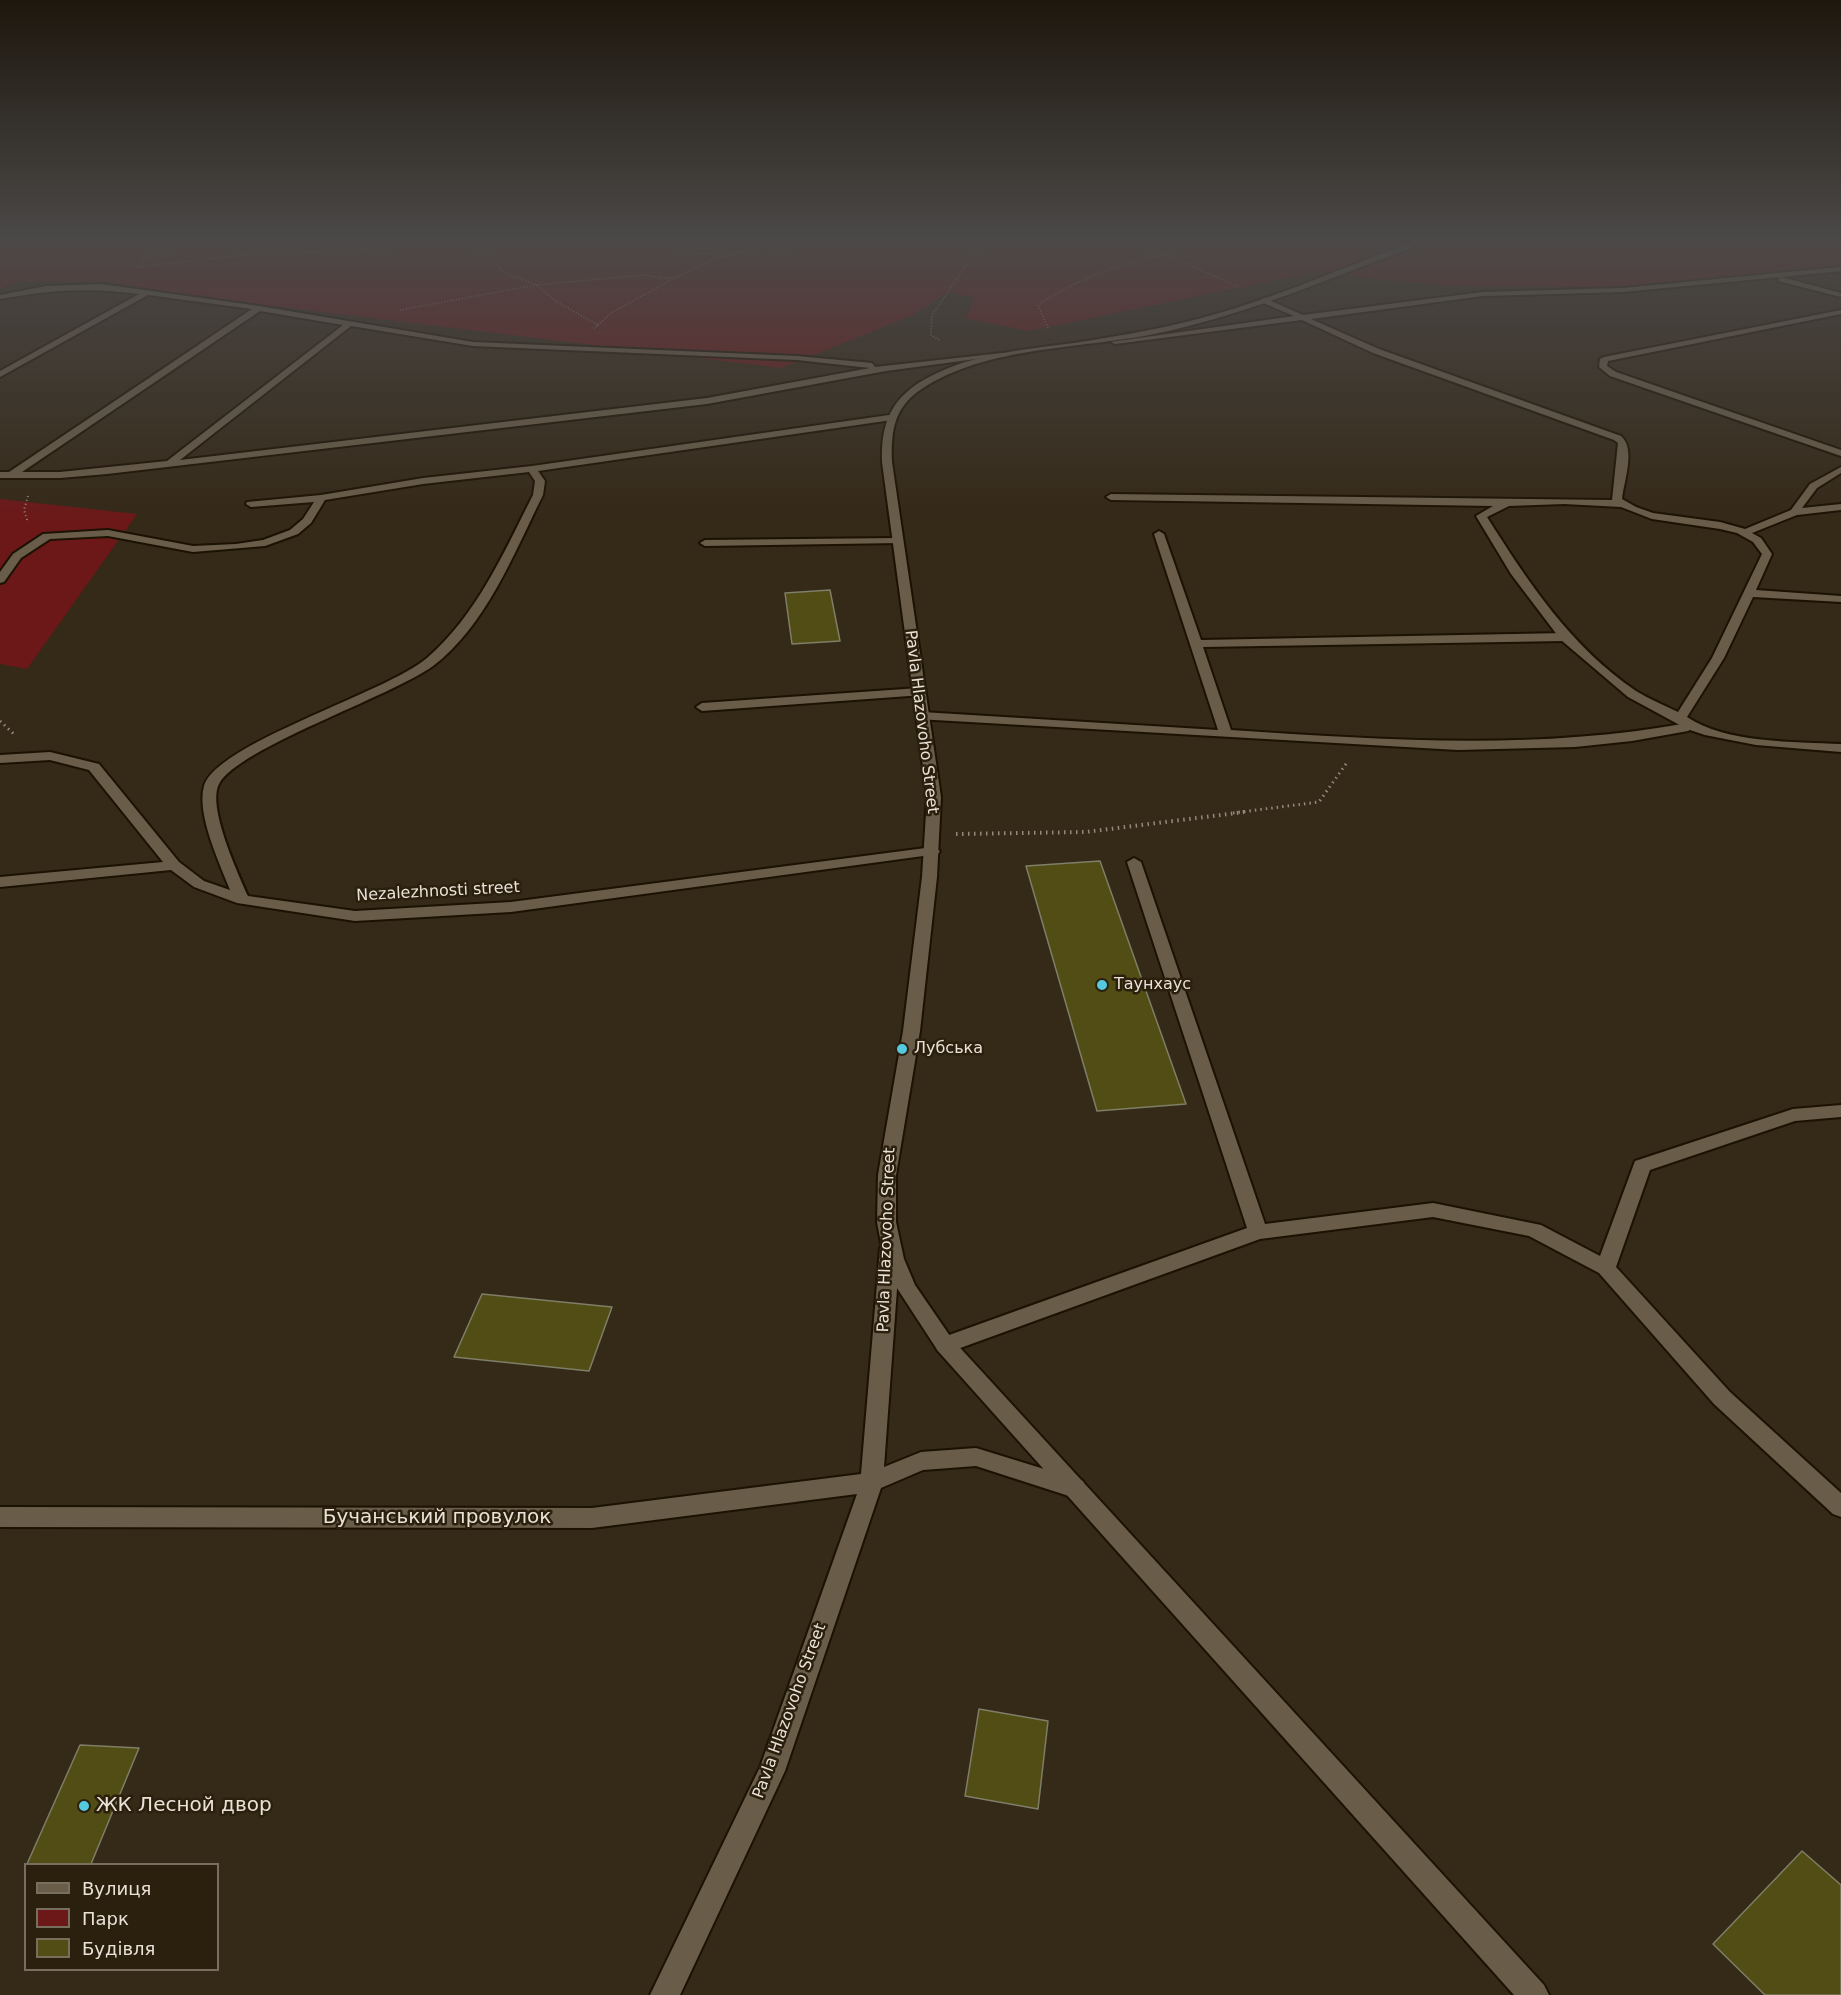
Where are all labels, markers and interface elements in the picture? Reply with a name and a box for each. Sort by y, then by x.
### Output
street label: Pavla Hlazovoho Street [900,629,942,815]
street label: Nezalezhnosti street [356,878,520,906]
place label: Таунхаус [1114,975,1191,995]
marker: Таунхаус [1095,978,1109,992]
place label: Лубська [914,1039,983,1059]
marker: Лубська [895,1042,909,1056]
street label: Pavla Hlazovoho Street [874,1147,900,1333]
street label: Бучанський провулок [323,1506,551,1530]
street label: Pavla Hlazovoho Street [749,1621,831,1801]
place label: ЖК Лесной двор [96,1794,272,1818]
marker: ЖК Лесной двор [77,1799,91,1813]
legend [24,1863,219,1971]
text: Вулиця [82,1878,151,1899]
text: Парк [82,1908,129,1929]
text: Будівля [82,1938,155,1959]

